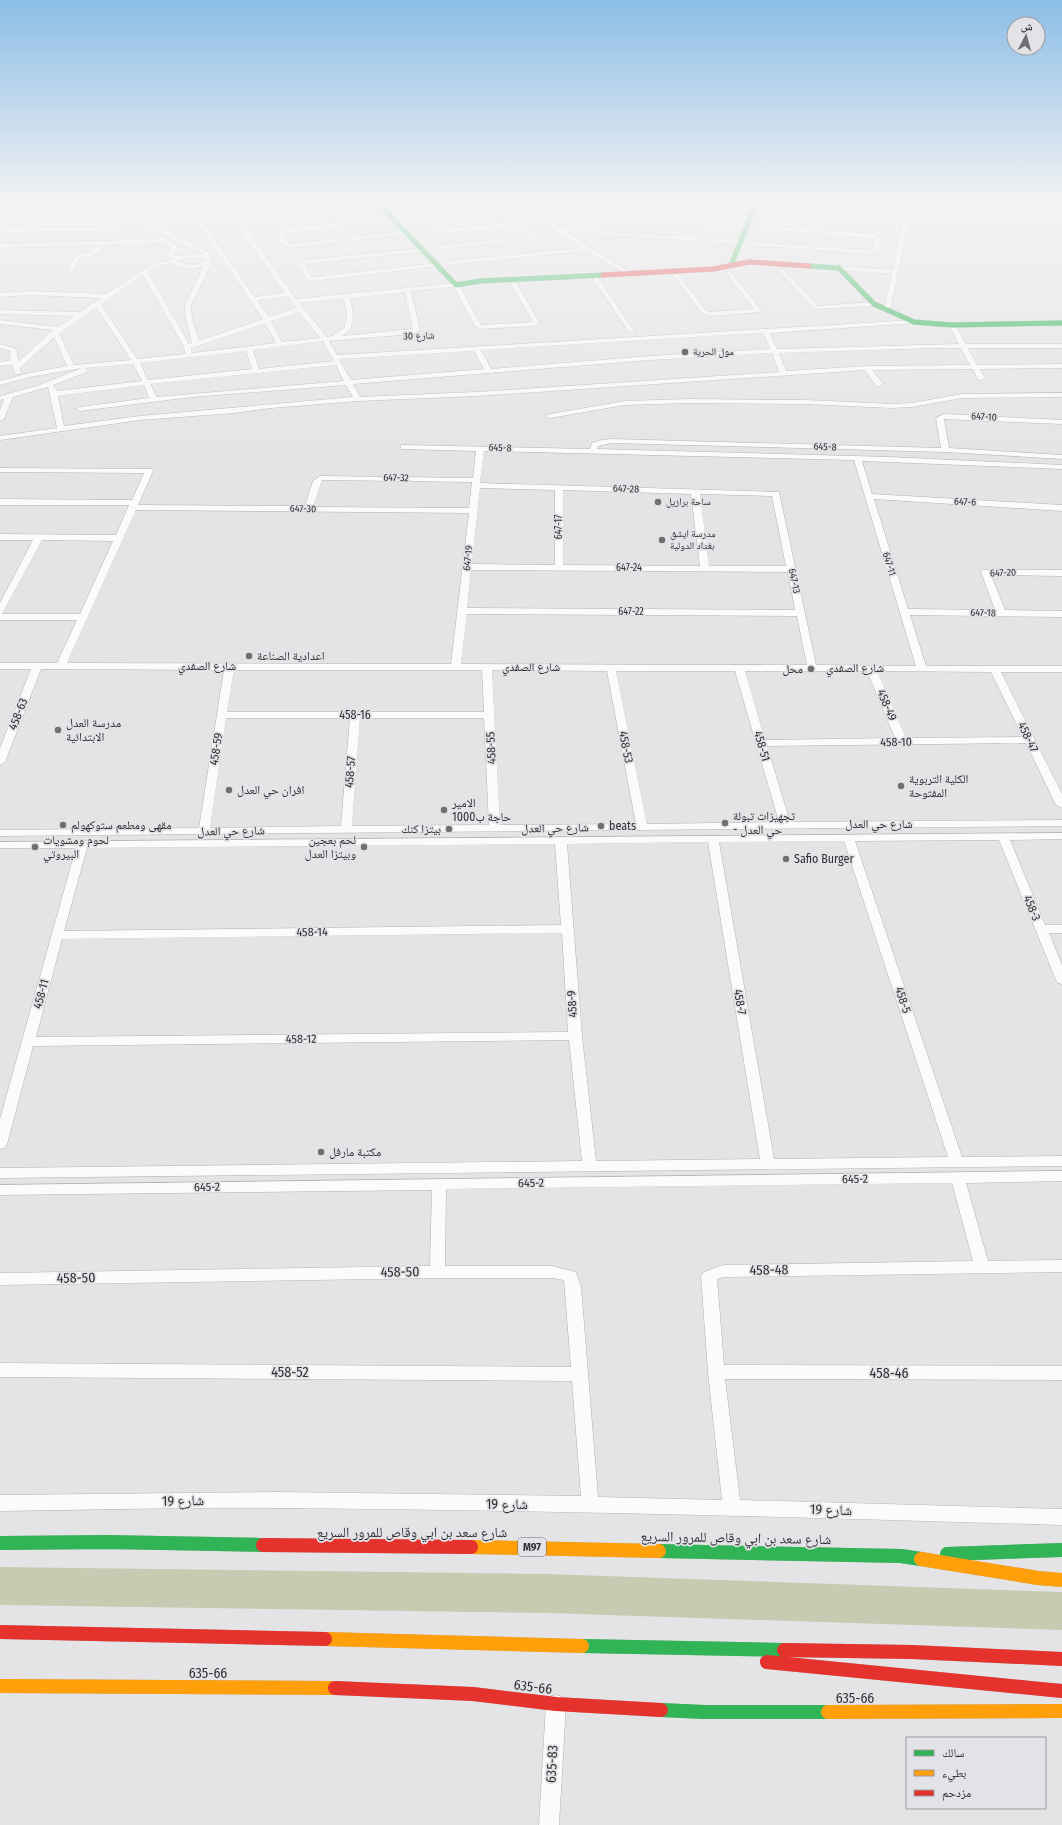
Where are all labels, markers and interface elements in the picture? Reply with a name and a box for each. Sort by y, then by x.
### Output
north arrow [1006,16,1046,56]
text: ش [1020,19,1034,35]
street label: شارع 30 [403,329,435,343]
place label: مول الحرية [693,346,734,358]
marker: مول الحرية [680,347,690,357]
street label: 647-10 [971,410,997,424]
street label: 645-8 [813,441,837,453]
street label: 645-8 [488,442,512,454]
street label: 647-32 [383,472,409,484]
street label: 647-28 [613,483,639,495]
street label: 647-6 [954,495,976,509]
place label: ساحة برازيل [666,496,711,508]
marker: ساحة برازيل [653,497,663,507]
street label: 647-30 [290,503,316,515]
street label: 647-17 [553,515,565,539]
place label: مدرسة ايشق بغداد الدولية [670,528,716,552]
marker: مدرسة ايشق بغداد الدولية [657,535,667,545]
street label: 647-19 [461,545,475,571]
street label: 647-11 [880,551,898,577]
street label: 647-24 [616,562,642,574]
street label: 647-13 [786,567,803,595]
street label: 647-20 [990,567,1016,579]
street label: 647-22 [618,606,644,618]
street label: 647-18 [970,607,996,619]
place label: اعدادية الصناعة [257,649,325,663]
marker: اعدادية الصناعة [244,651,254,661]
street label: شارع الصفدي [178,659,236,676]
street label: شارع الصفدي [502,660,560,677]
street label: شارع الصفدي [826,661,884,678]
place label: محل [782,662,803,676]
marker: محل [806,664,816,674]
street label: 458-49 [874,687,900,723]
street label: 458-63 [6,696,30,732]
street label: 458-16 [339,708,371,722]
place label: مدرسة العدل الابتدائية [66,716,121,744]
street label: 458-47 [1015,720,1041,755]
marker: مدرسة العدل الابتدائية [53,725,63,735]
street label: 458-51 [751,729,773,763]
street label: 458-53 [616,730,636,764]
street label: 458-55 [483,731,499,765]
street label: 458-59 [207,732,225,766]
street label: 458-10 [880,735,912,749]
street label: 458-57 [342,756,358,788]
place label: الكلية التربوية المفتوحة [909,772,969,800]
marker: الكلية التربوية المفتوحة [896,781,906,791]
place label: افران حي العدل [237,783,304,800]
marker: افران حي العدل [224,785,234,795]
place label: الامير حاجة ب1000 [451,796,512,824]
marker: الامير حاجة ب1000 [439,805,449,815]
place label: تجهيزات تبولة - حي العدل [733,809,795,840]
street label: شارع حي العدل [845,817,913,834]
place label: مقهى ومطعم ستوكهولم [71,818,171,833]
marker: تجهيزات تبولة - حي العدل [720,818,730,828]
place label: beats [609,819,636,833]
marker: مقهى ومطعم ستوكهولم [58,820,68,830]
street label: شارع حي العدل [521,820,589,839]
marker: beats [596,821,606,831]
place label: بيتزا كنك [401,822,441,836]
street label: شارع حي العدل [197,823,265,842]
marker: بيتزا كنك [444,824,454,834]
place label: لحوم ومشويات البيروتي [43,833,109,864]
place label: لحم بعجين وبيتزا العدل [305,833,356,861]
marker: لحوم ومشويات البيروتي [30,842,40,852]
marker: لحم بعجين وبيتزا العدل [359,842,369,852]
place label: Safio Burger [794,852,854,866]
marker: Safio Burger [781,854,791,864]
street label: 458-3 [1020,893,1044,923]
street label: 458-14 [296,925,328,939]
street label: 458-11 [30,978,52,1010]
street label: 458-5 [892,985,914,1015]
street label: 458-7 [731,988,749,1016]
street label: 458-9 [564,990,580,1018]
street label: 458-12 [285,1032,317,1046]
place label: مكتبة مارفل [329,1145,381,1159]
marker: مكتبة مارفل [316,1147,326,1157]
street label: 645-2 [842,1172,868,1186]
street label: 645-2 [518,1176,544,1190]
street label: 645-2 [194,1180,220,1194]
street label: 458-48 [749,1261,789,1279]
street label: 458-50 [380,1263,420,1281]
street label: 458-50 [56,1269,96,1287]
street label: 458-52 [271,1364,309,1381]
street label: 458-46 [870,1365,908,1382]
street label: شارع 19 [162,1492,204,1511]
street label: شارع 19 [486,1496,528,1514]
street label: شارع 19 [810,1501,852,1520]
street label: شارع سعد بن ابي وقاص للمرور السريع [317,1524,507,1543]
street label: شارع سعد بن ابي وقاص للمرور السريع [640,1528,831,1551]
road number: M97 [518,1538,546,1556]
street label: 635-66 [189,1665,227,1682]
street label: 635-66 [513,1676,553,1698]
street label: 635-66 [836,1690,874,1707]
legend [906,1737,1046,1809]
street label: 635-83 [543,1745,561,1783]
text: سالك [942,1746,964,1760]
text: بطيء [942,1766,966,1783]
text: مزدحم [942,1786,971,1801]

